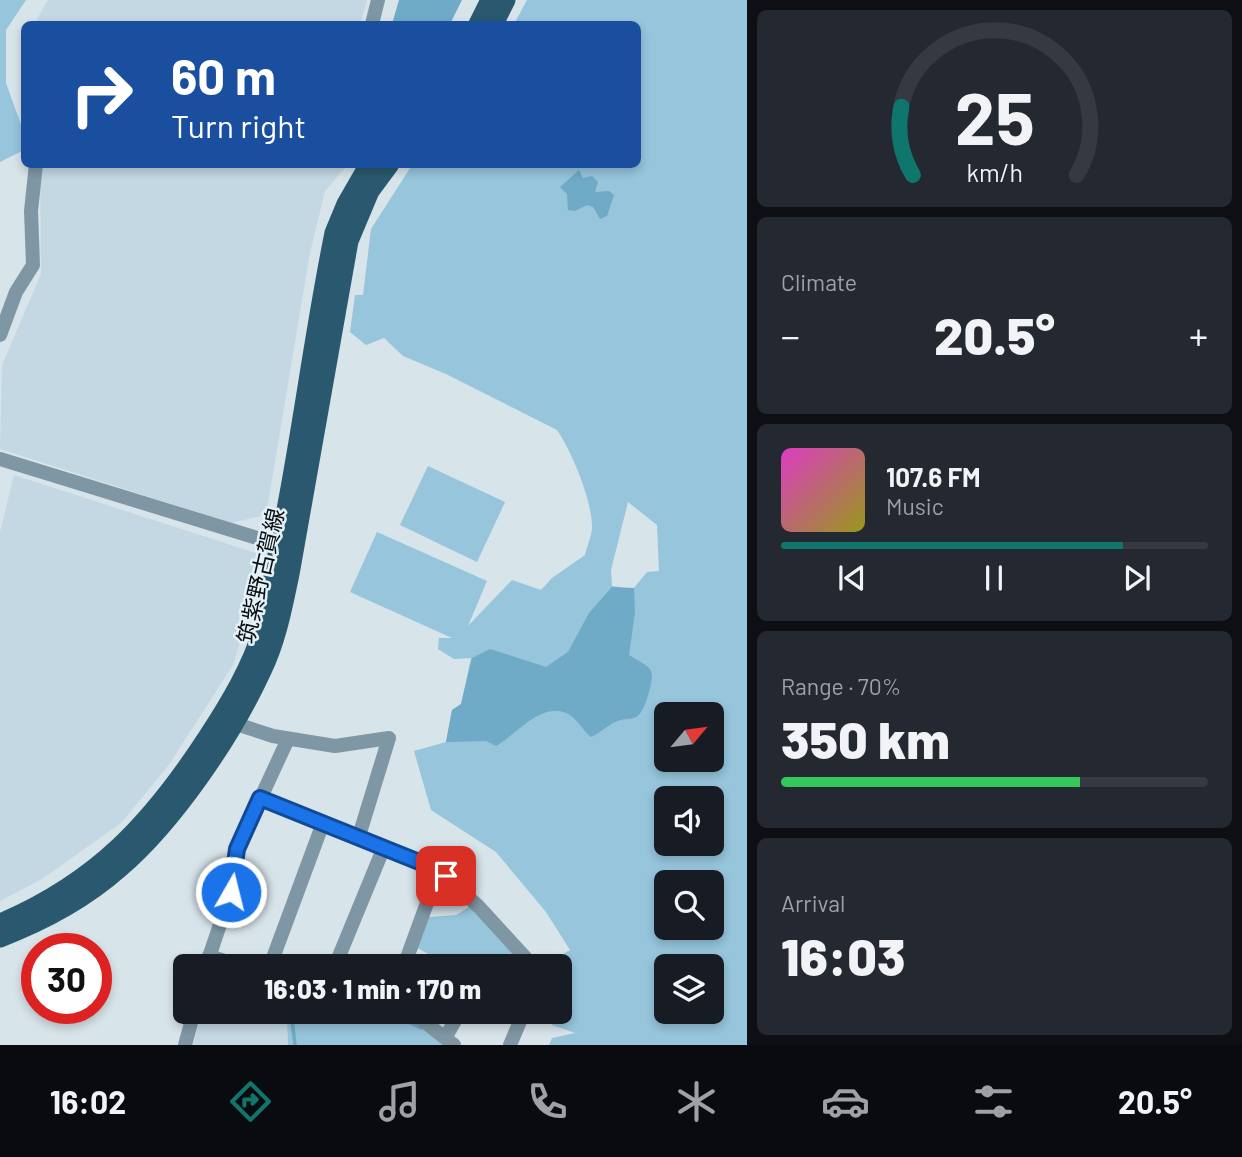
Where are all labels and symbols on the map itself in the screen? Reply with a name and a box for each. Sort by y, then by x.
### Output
street label: 筑紫野古賀線 [231,505,289,646]
north arrow [654,702,724,772]
pin [416,846,476,906]
position arrow [194,855,268,929]
speed limit sign: 30 [21,933,112,1024]

